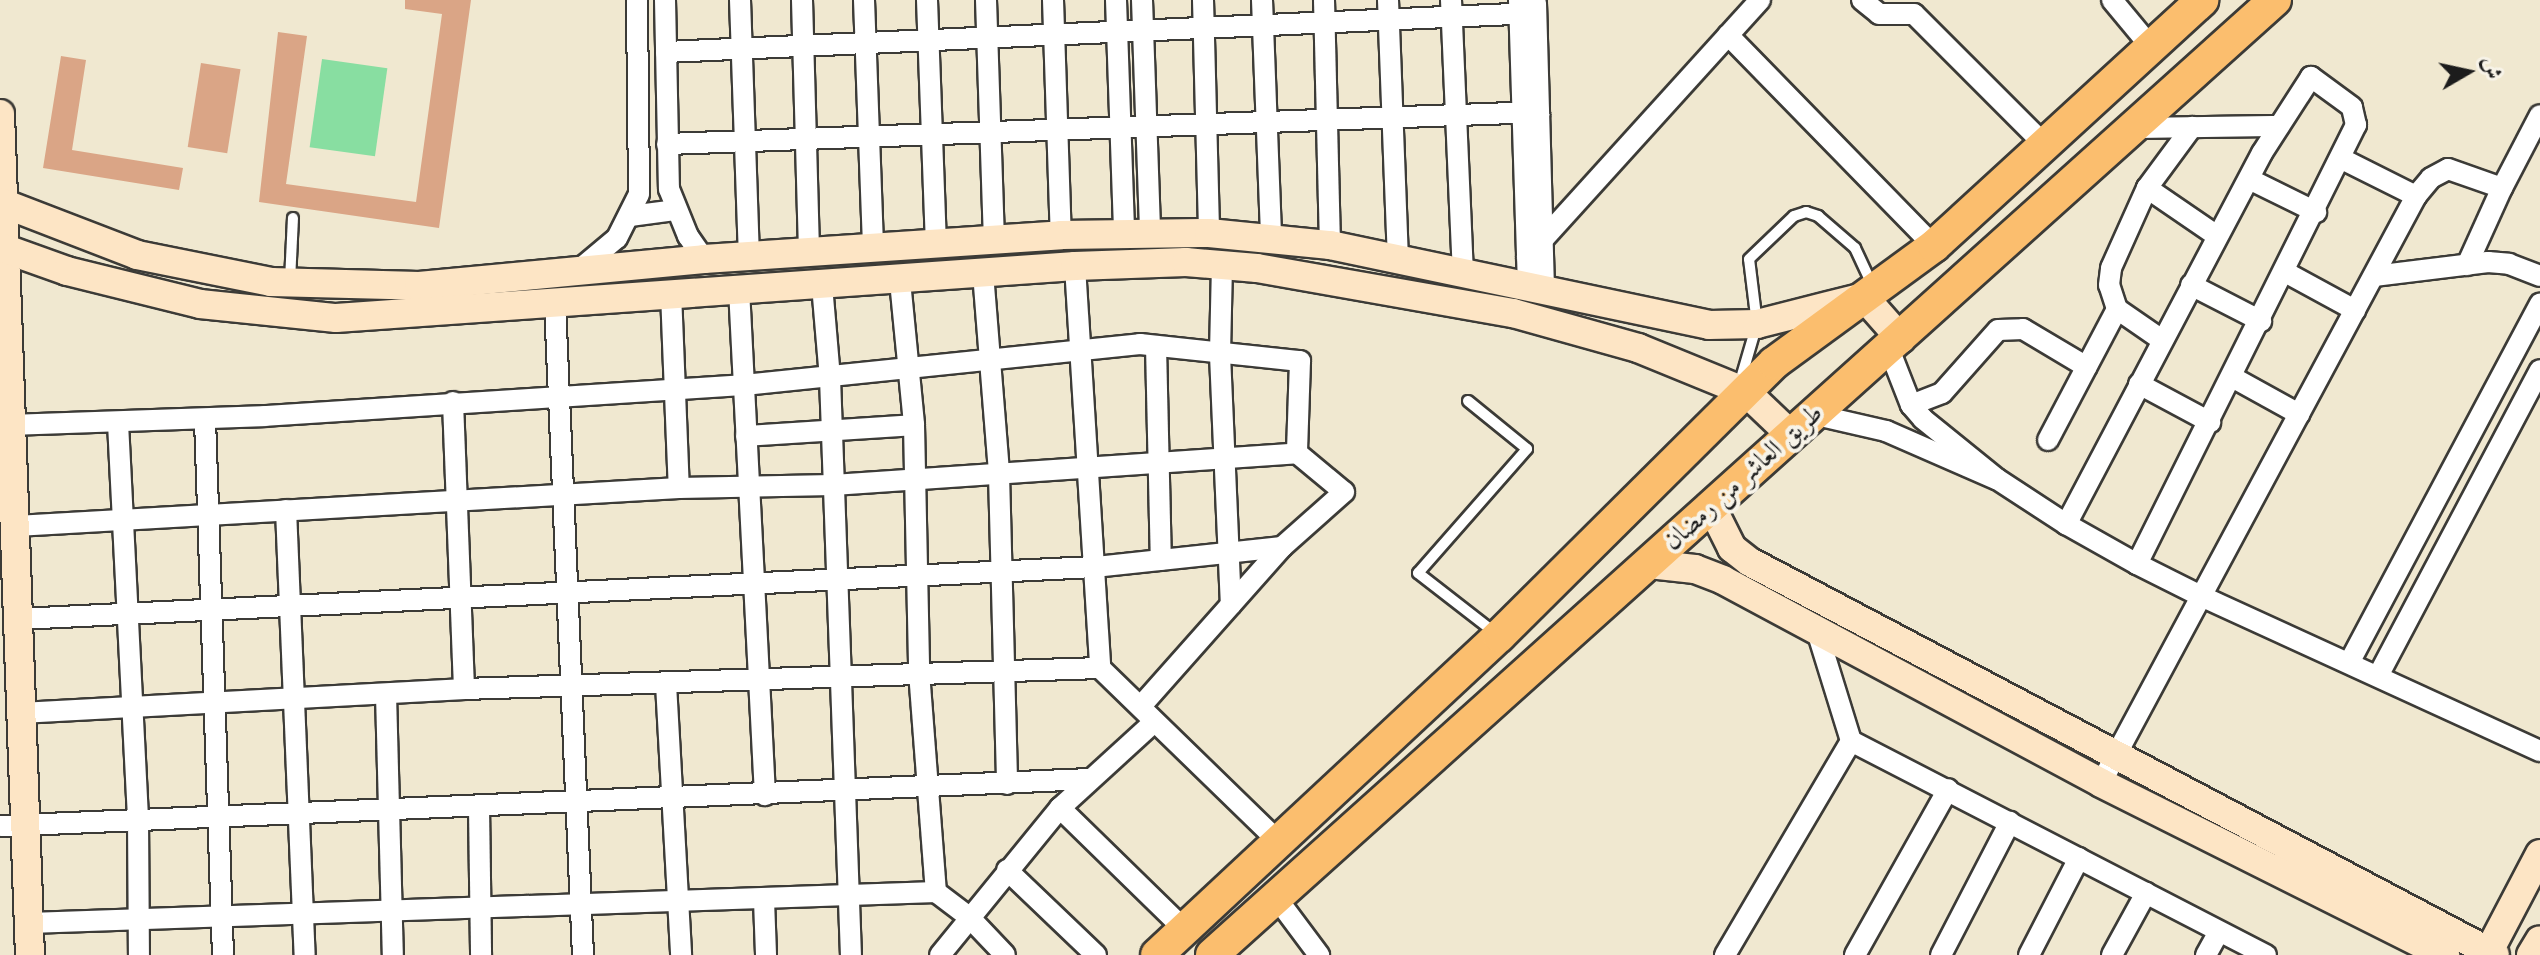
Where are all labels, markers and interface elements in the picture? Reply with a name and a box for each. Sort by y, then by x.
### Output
north arrow [2428,32,2508,112]
text: ش [2475,55,2508,81]
street label: طريق العاشر من رمضان [1657,397,1829,557]

